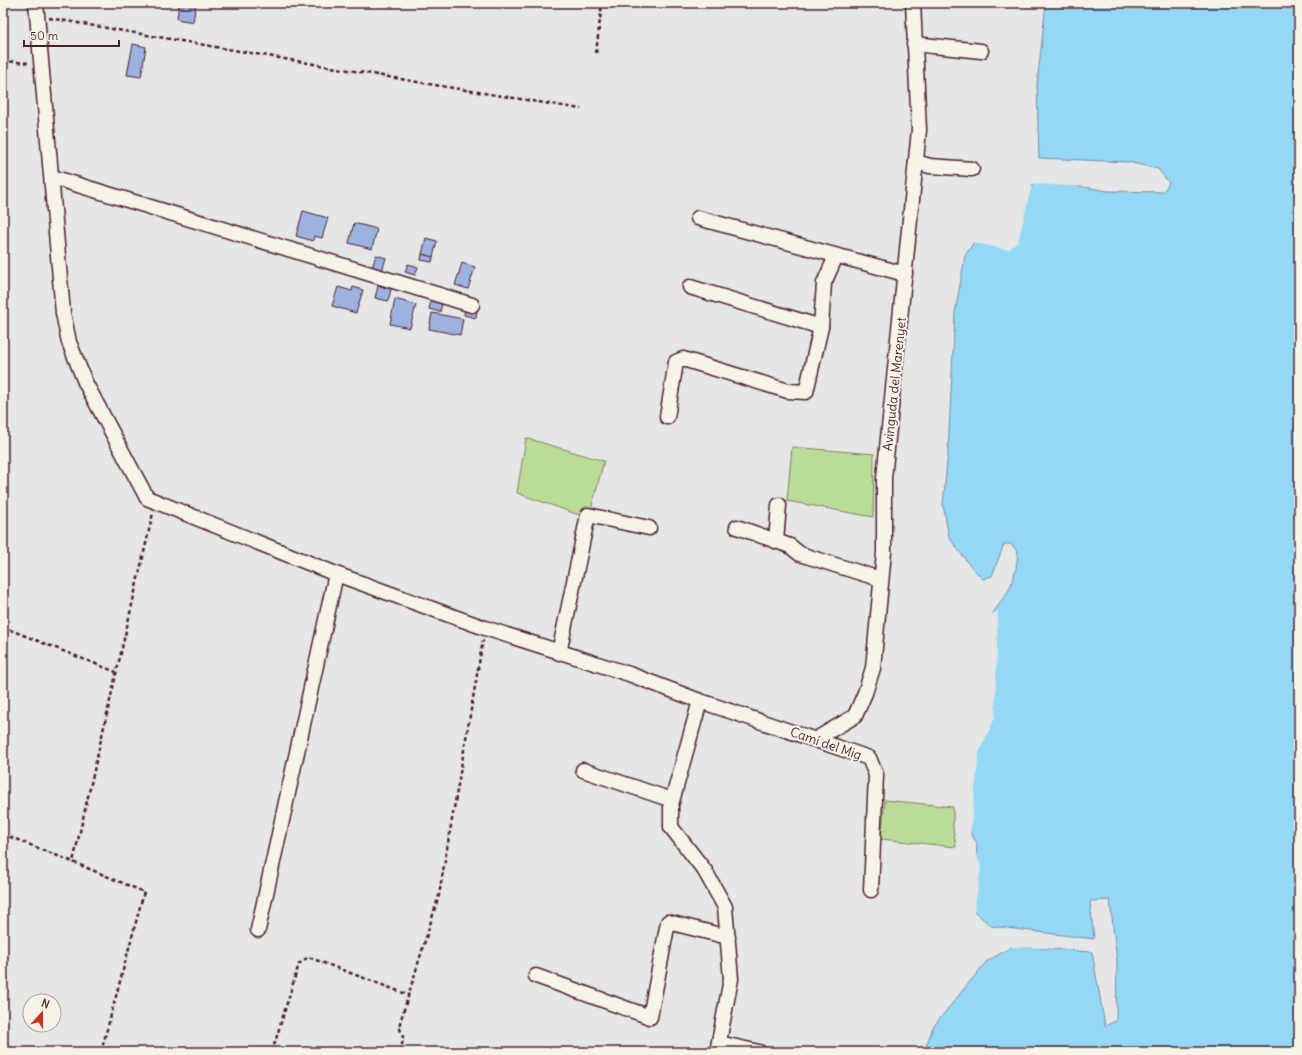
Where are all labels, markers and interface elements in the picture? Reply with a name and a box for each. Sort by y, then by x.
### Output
scale bar [24,22,119,48]
text: 50 m [30,28,59,43]
street label: Avinguda del Marenyet [879,316,910,452]
street label: Camí del Mig [788,723,864,764]
north arrow [22,993,62,1033]
text: N [40,996,52,1012]

